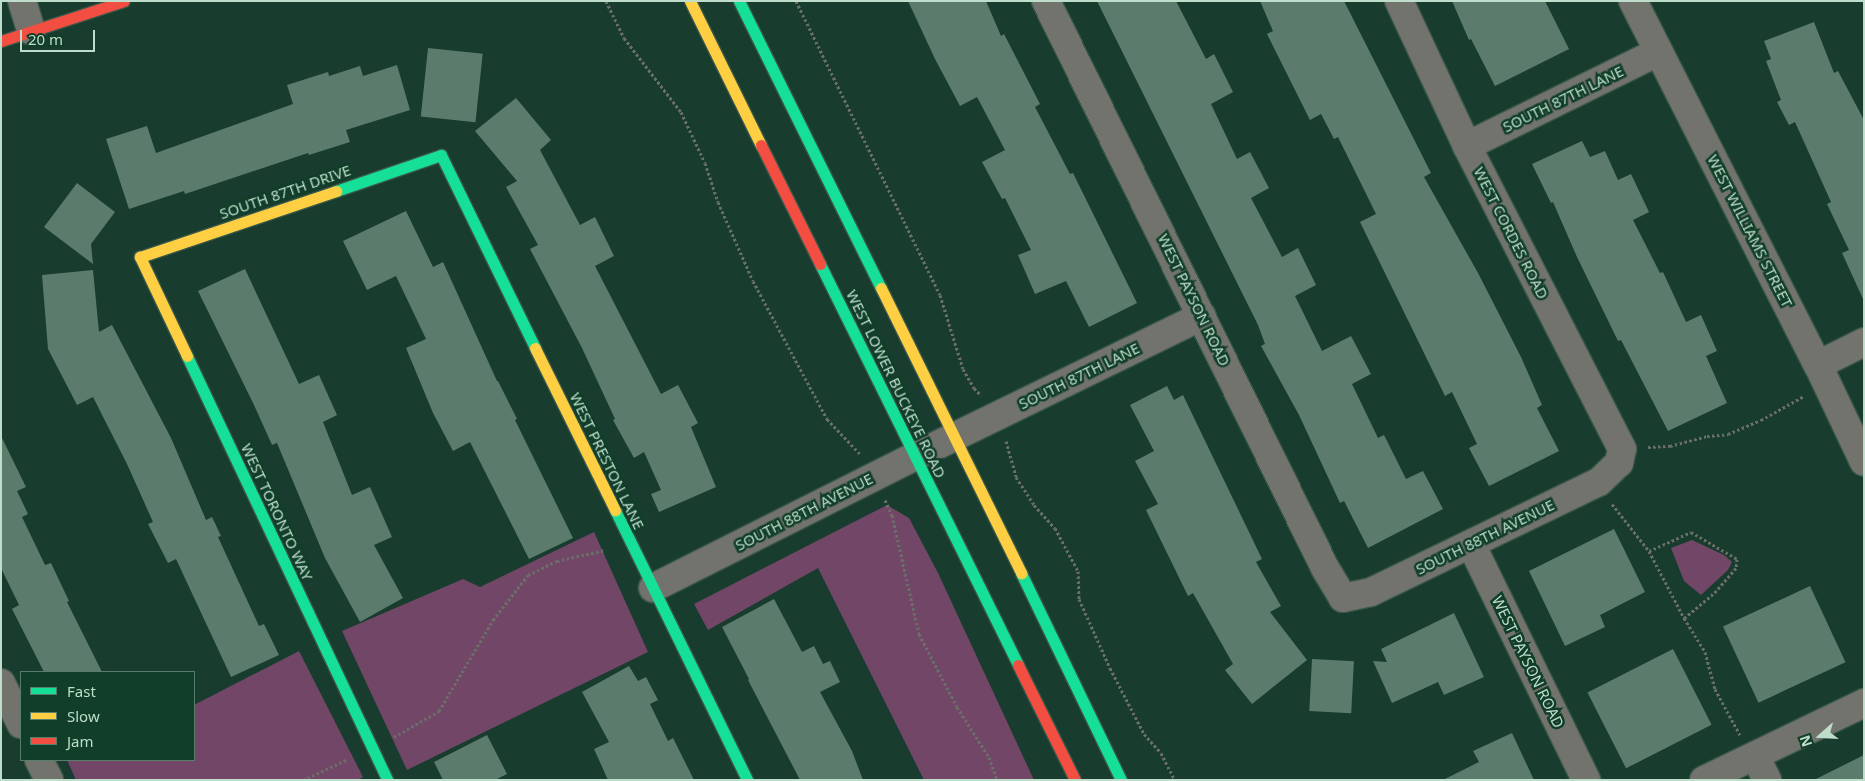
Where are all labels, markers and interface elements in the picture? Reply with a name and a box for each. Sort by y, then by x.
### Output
scale bar [22,20,98,52]
text: 20 m [28,29,63,49]
street label: SOUTH 87TH LANE [1500,62,1626,136]
street label: WEST WILLIAMS STREET [1704,152,1796,310]
street label: SOUTH 87TH DRIVE [217,161,353,223]
street label: WEST CORDES ROAD [1470,164,1552,302]
street label: WEST PAYSON ROAD [1154,231,1234,369]
street label: WEST LOWER BUCKEYE ROAD [842,287,950,481]
street label: SOUTH 87TH LANE [1016,339,1142,413]
street label: WEST PRESTON LANE [566,390,648,532]
street label: WEST TORONTO WAY [237,441,317,583]
street label: SOUTH 88TH AVENUE [732,470,876,554]
street label: SOUTH 88TH AVENUE [1413,496,1557,578]
street label: WEST PAYSON ROAD [1488,593,1568,731]
legend [20,671,195,761]
text: Fast [67,681,96,701]
text: Slow [67,706,100,726]
north arrow [1795,711,1845,761]
text: Jam [67,731,94,751]
text: N [1795,733,1816,750]

